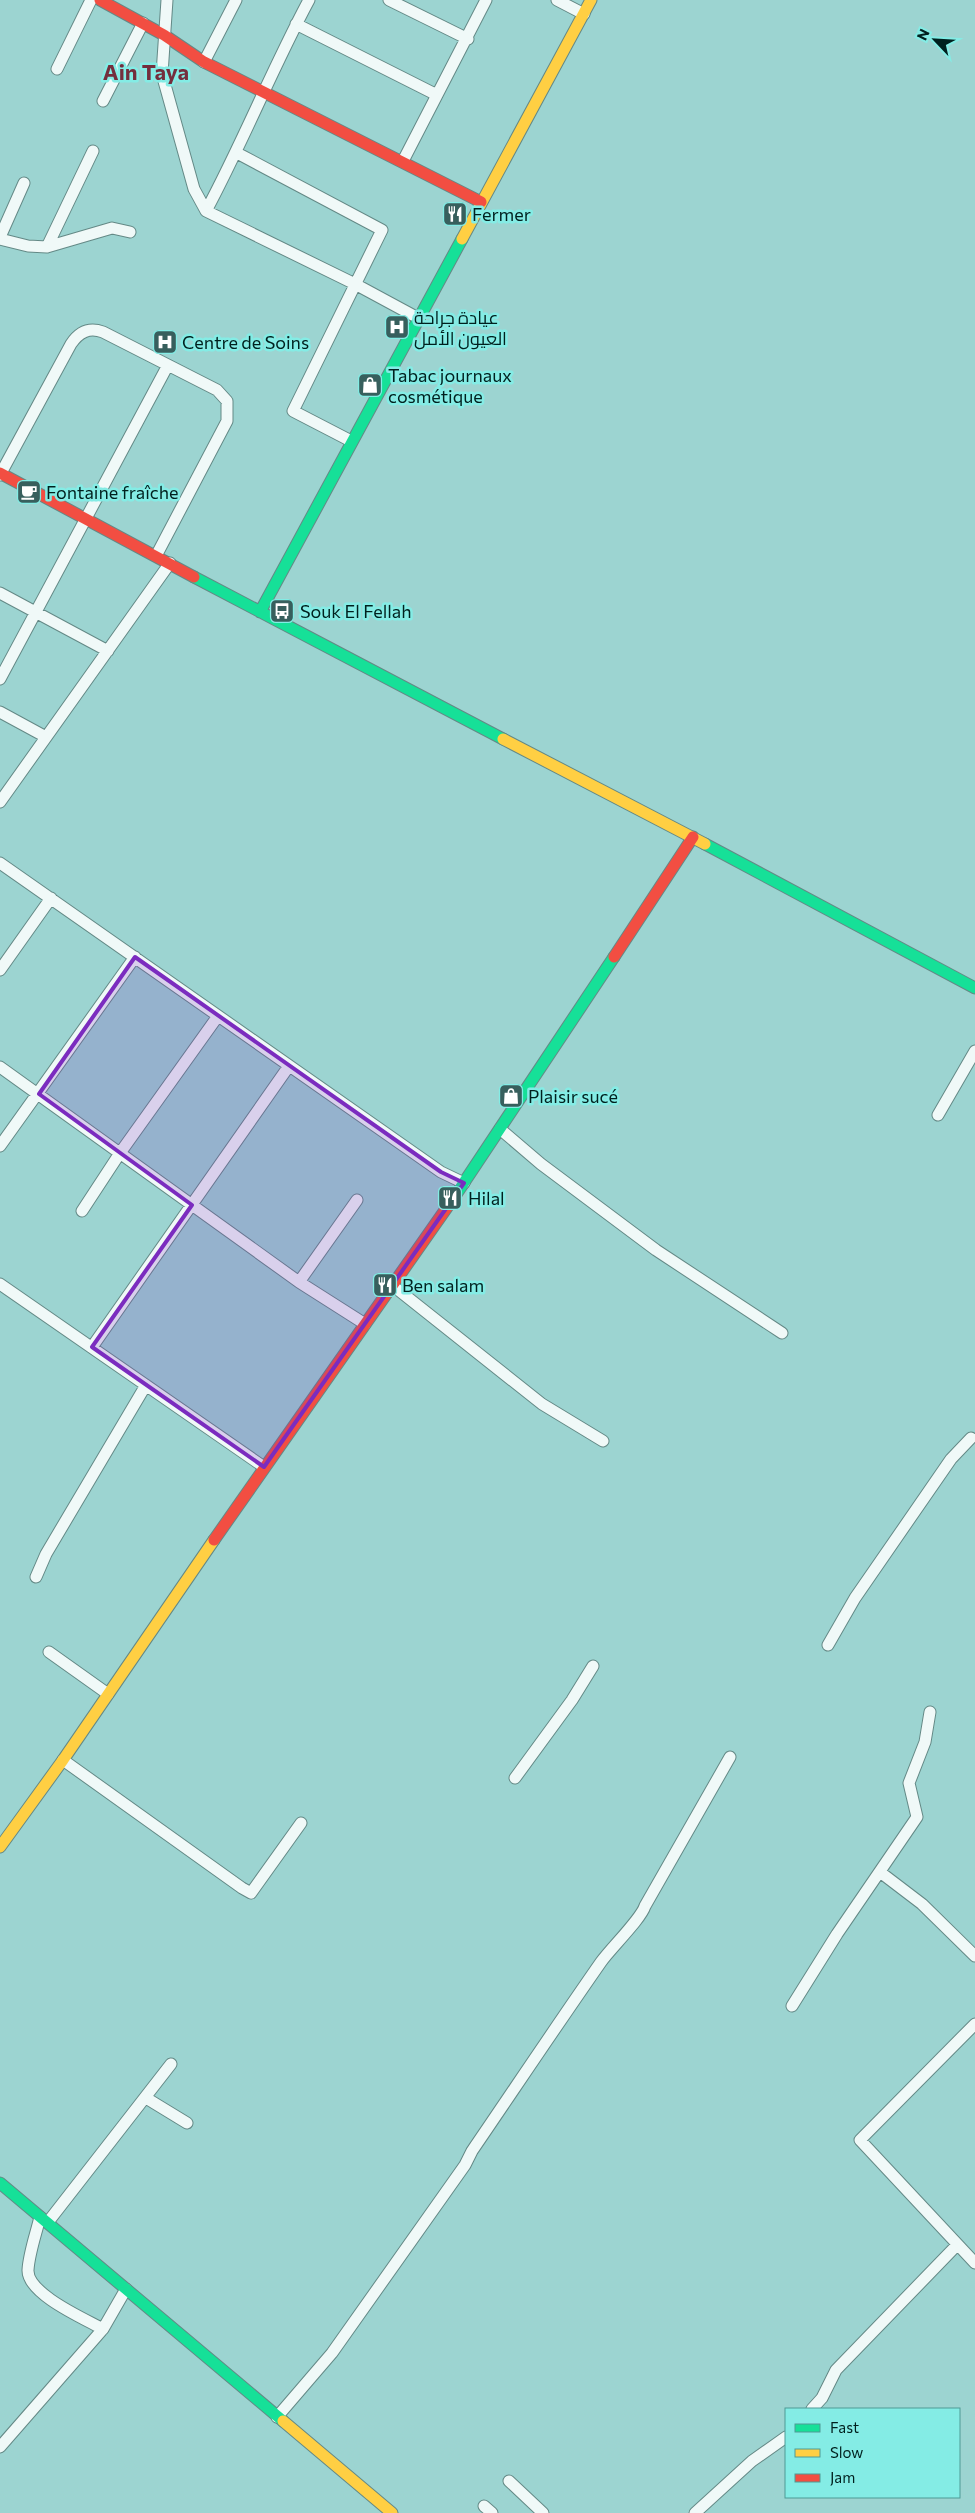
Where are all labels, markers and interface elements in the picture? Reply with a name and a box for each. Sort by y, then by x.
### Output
north arrow [910,15,960,65]
text: N [913,26,933,43]
district label: Ain Taya [103,58,189,85]
restaurant icon: Fermer [442,201,468,227]
place label: Fermer [472,203,531,225]
place label: عيادة جراحة العيون الأمل [414,306,507,350]
hospital icon: عيادة جراحة العيون الأمل [384,314,410,340]
hospital icon: Centre de Soins [152,329,178,355]
place label: Centre de Soins [182,331,309,353]
place label: Tabac journaux cosmétique [388,364,512,407]
shop icon: Tabac journaux cosmétique [357,372,383,398]
cafe icon: Fontaine fraîche [16,479,42,505]
place label: Fontaine fraîche [46,481,179,503]
bus stop icon: Souk El Fellah [269,598,295,624]
place label: Souk El Fellah [300,600,412,622]
shop icon: Plaisir sucé [498,1083,524,1109]
place label: Plaisir sucé [528,1085,618,1107]
restaurant icon: Hilal [437,1185,463,1211]
place label: Hilal [468,1187,505,1209]
restaurant icon: Ben salam [372,1272,398,1298]
place label: Ben salam [402,1274,484,1296]
legend [785,2408,960,2498]
text: Fast [830,2418,859,2436]
text: Slow [830,2443,863,2461]
text: Jam [830,2468,855,2486]

